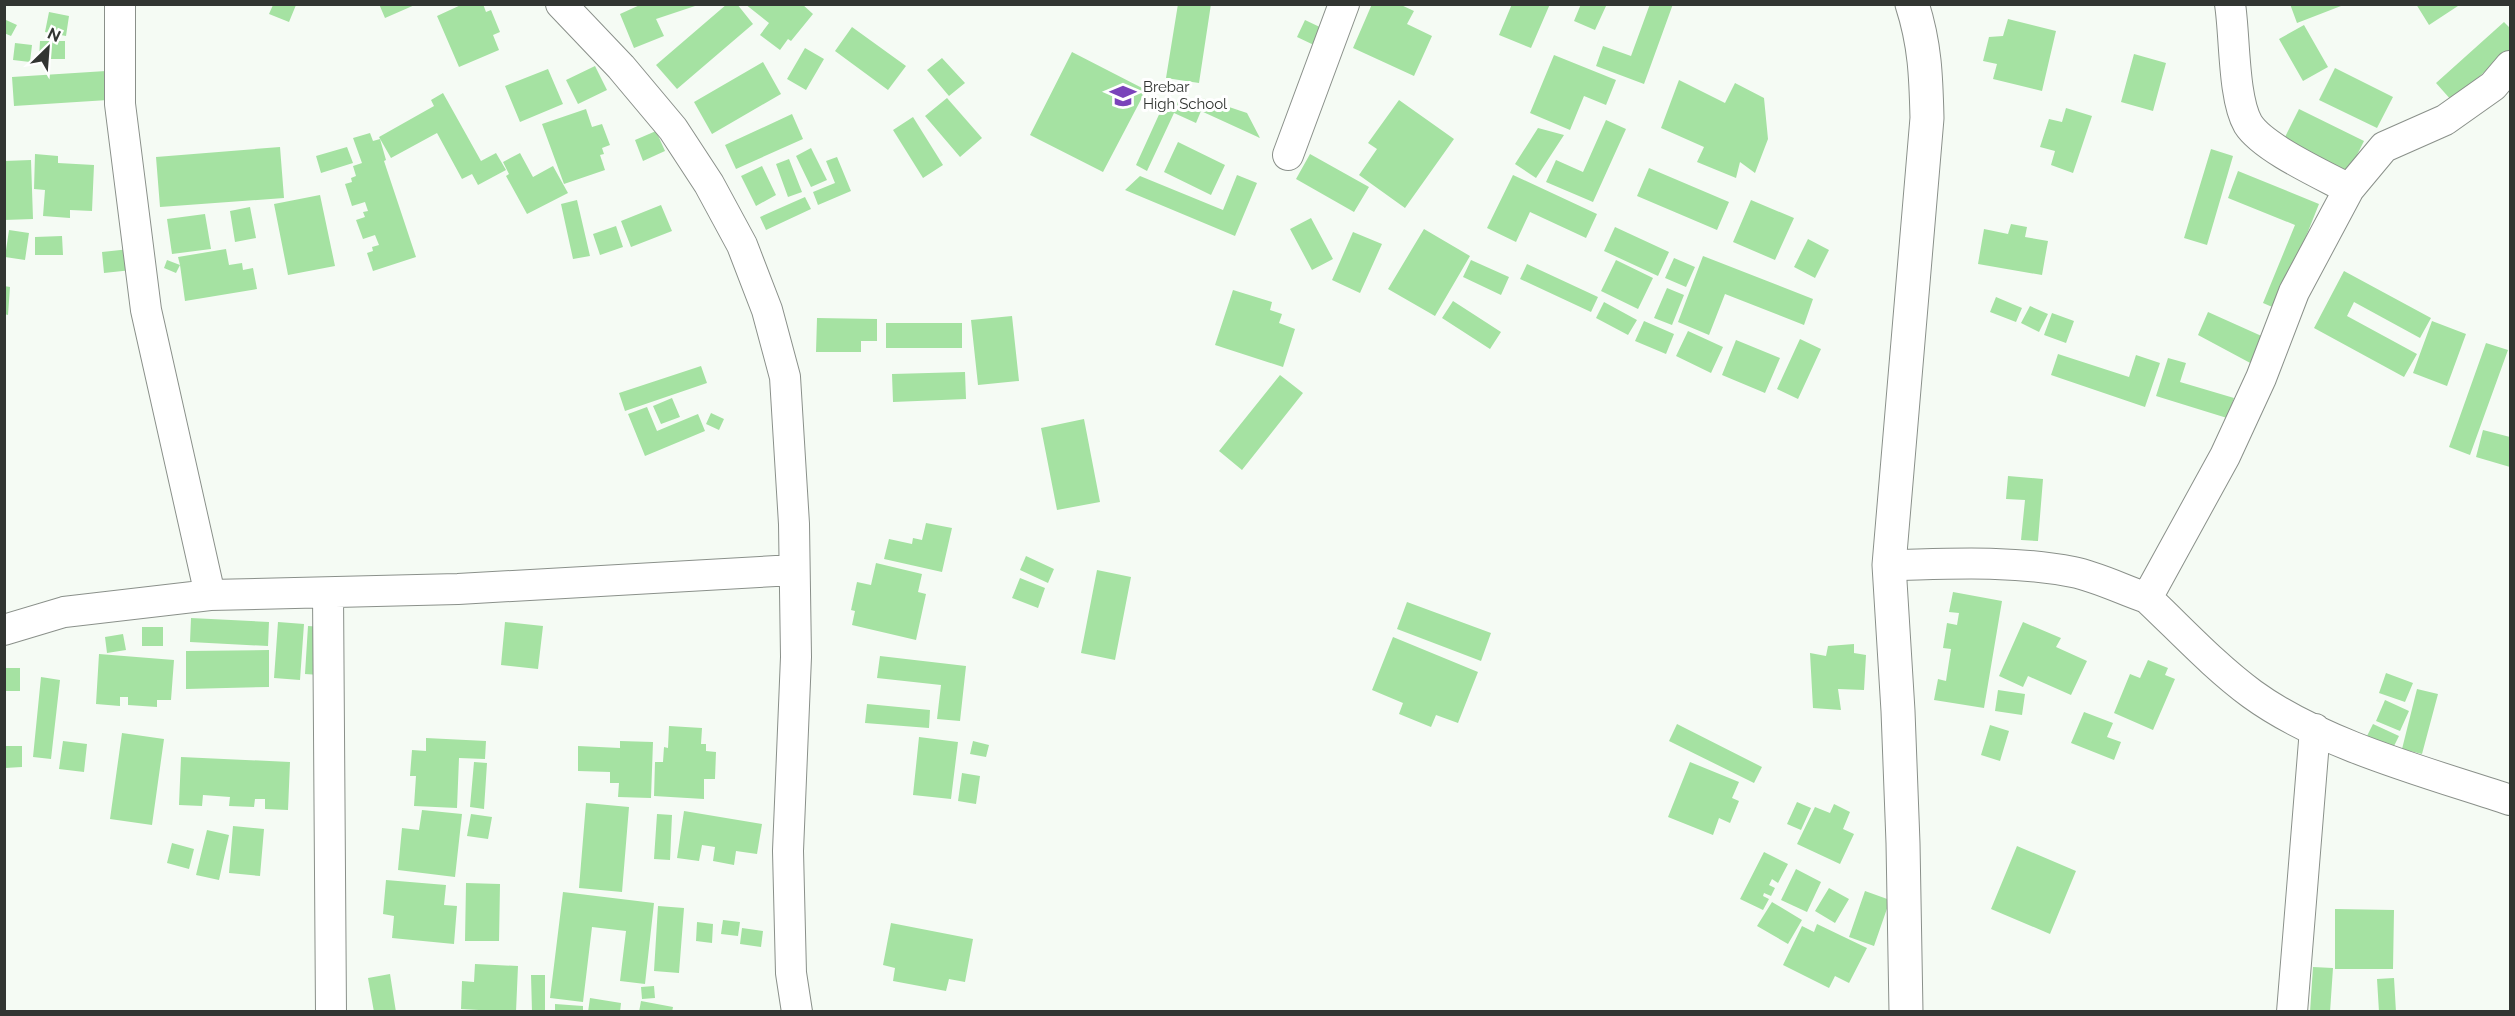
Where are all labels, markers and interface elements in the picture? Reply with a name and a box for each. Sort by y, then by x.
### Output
north arrow [18,18,78,78]
text: N [45,24,64,46]
place label: Brebar High School [1143,78,1228,113]
school or university icon: Brebar High School [1108,81,1138,111]

